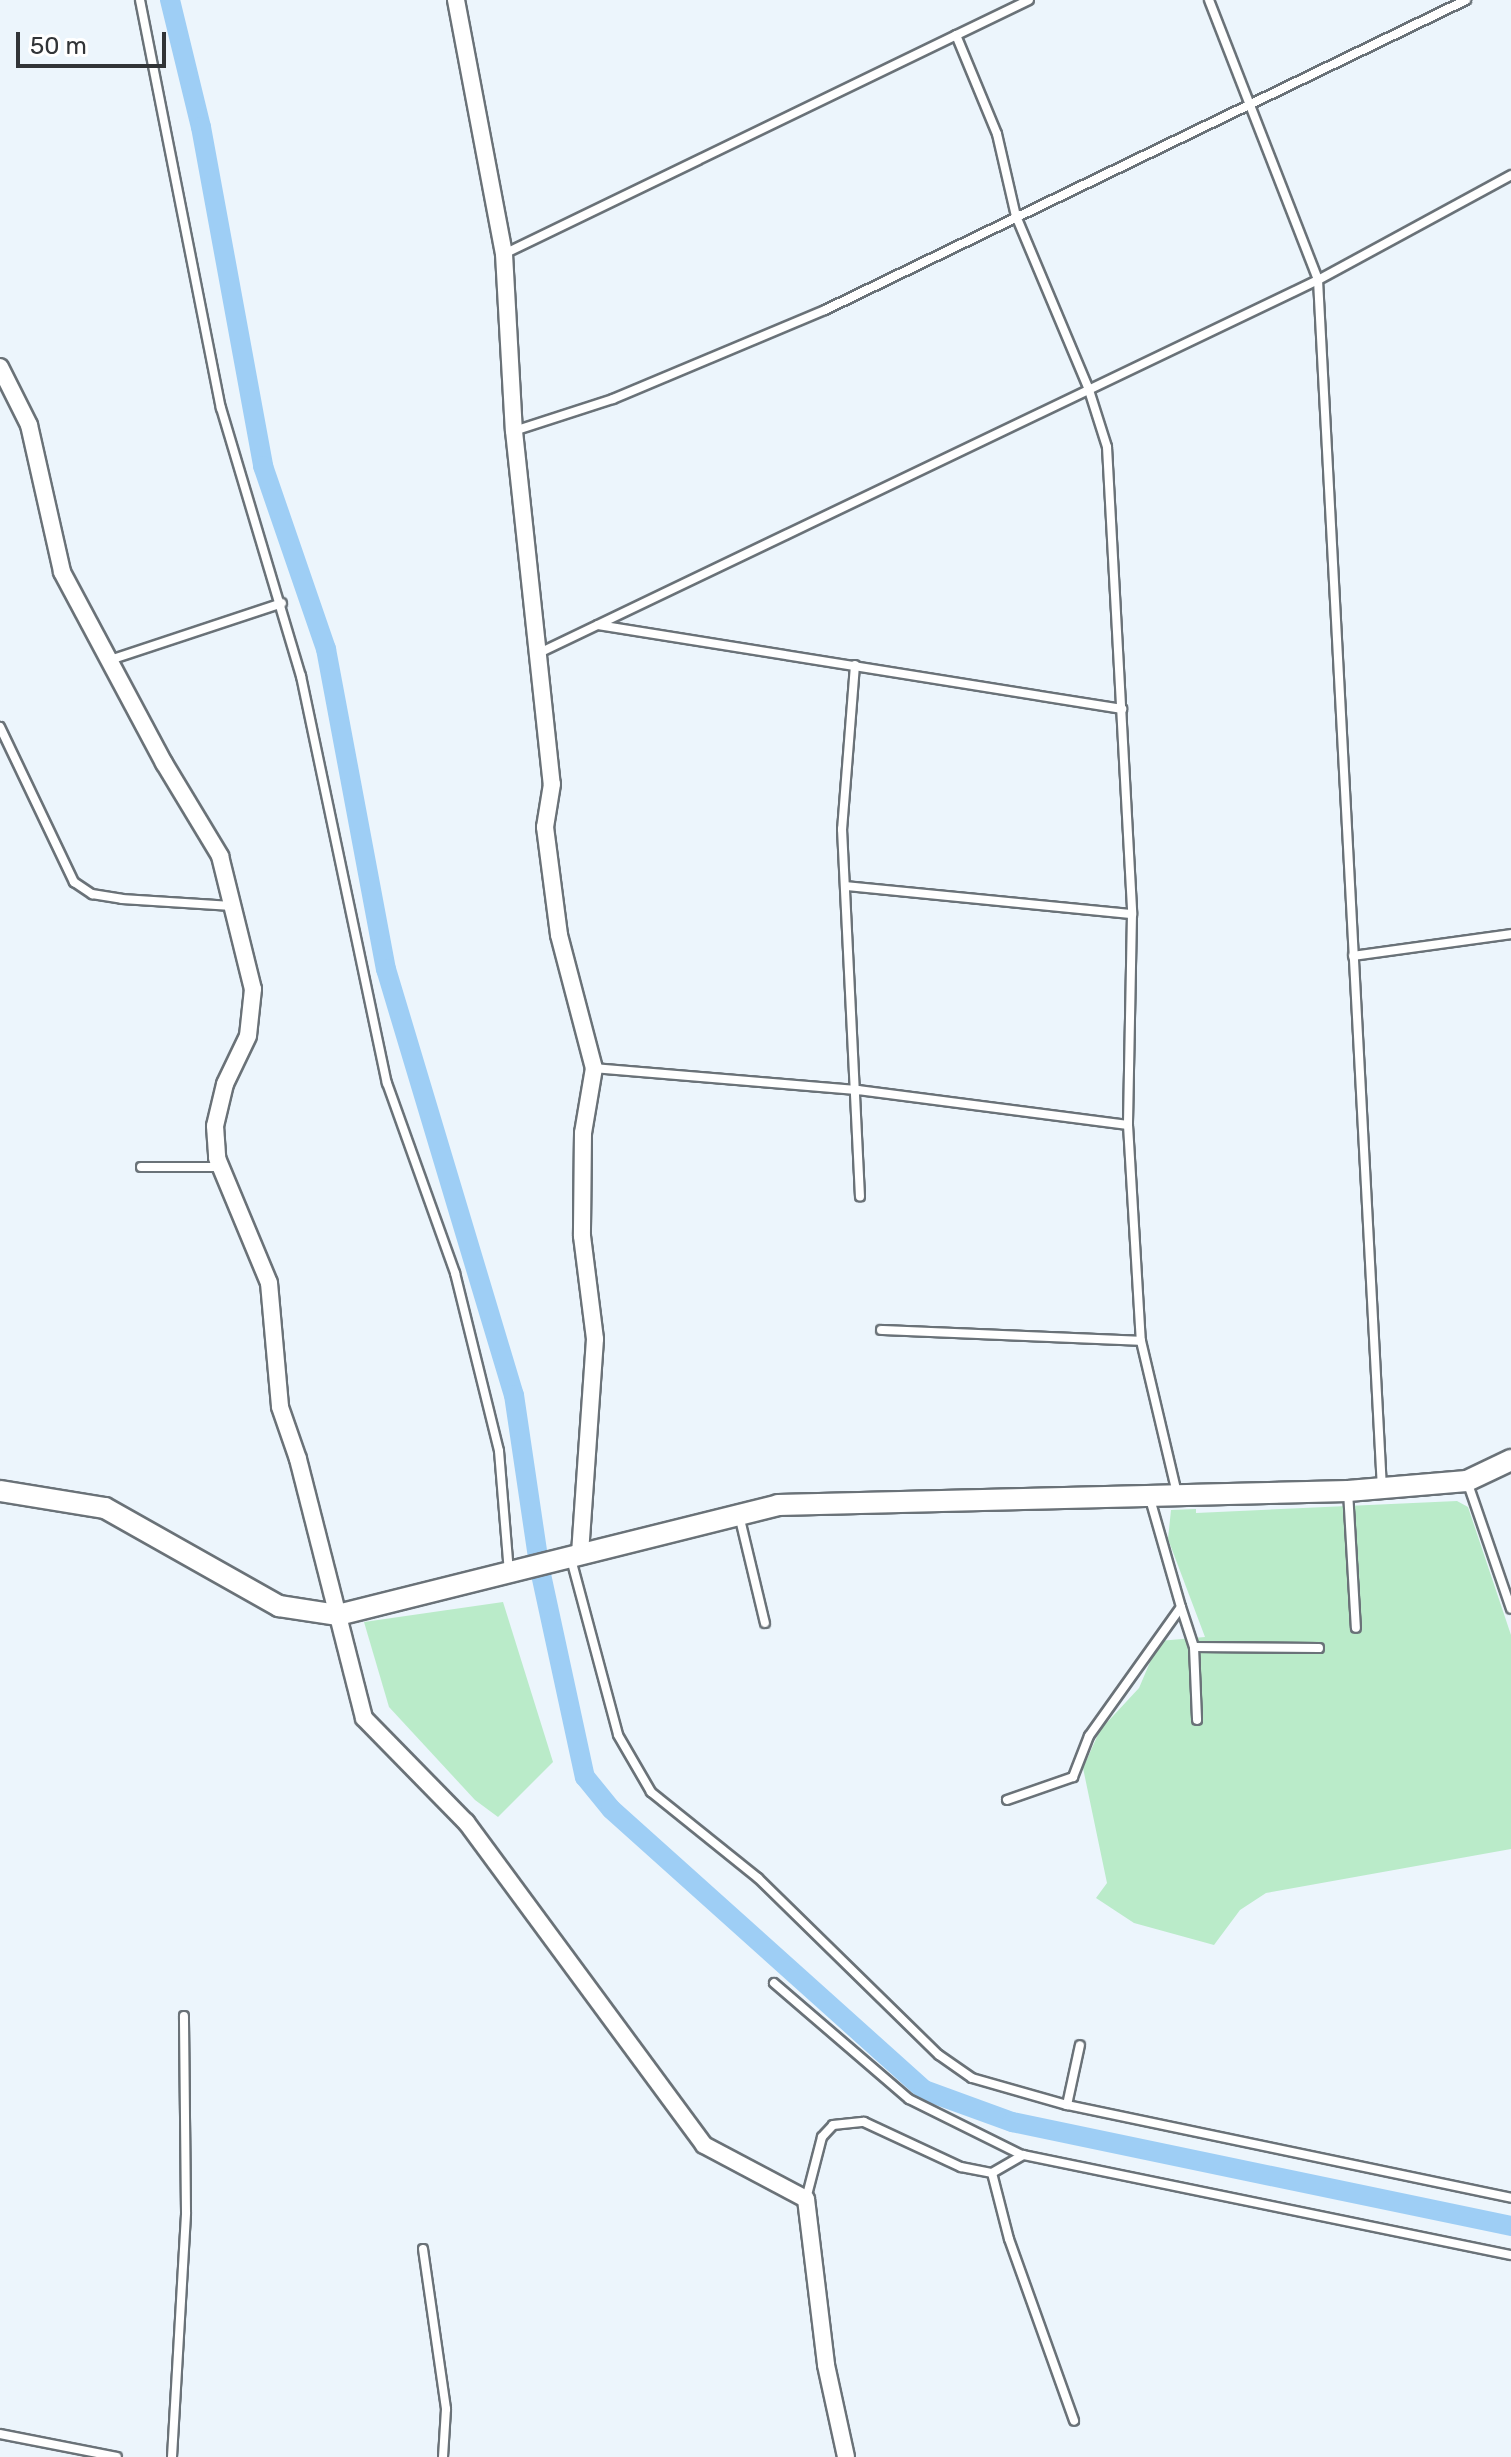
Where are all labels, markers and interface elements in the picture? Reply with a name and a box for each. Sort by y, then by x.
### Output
scale bar [20,16,170,66]
text: 50 m [30,32,87,60]

